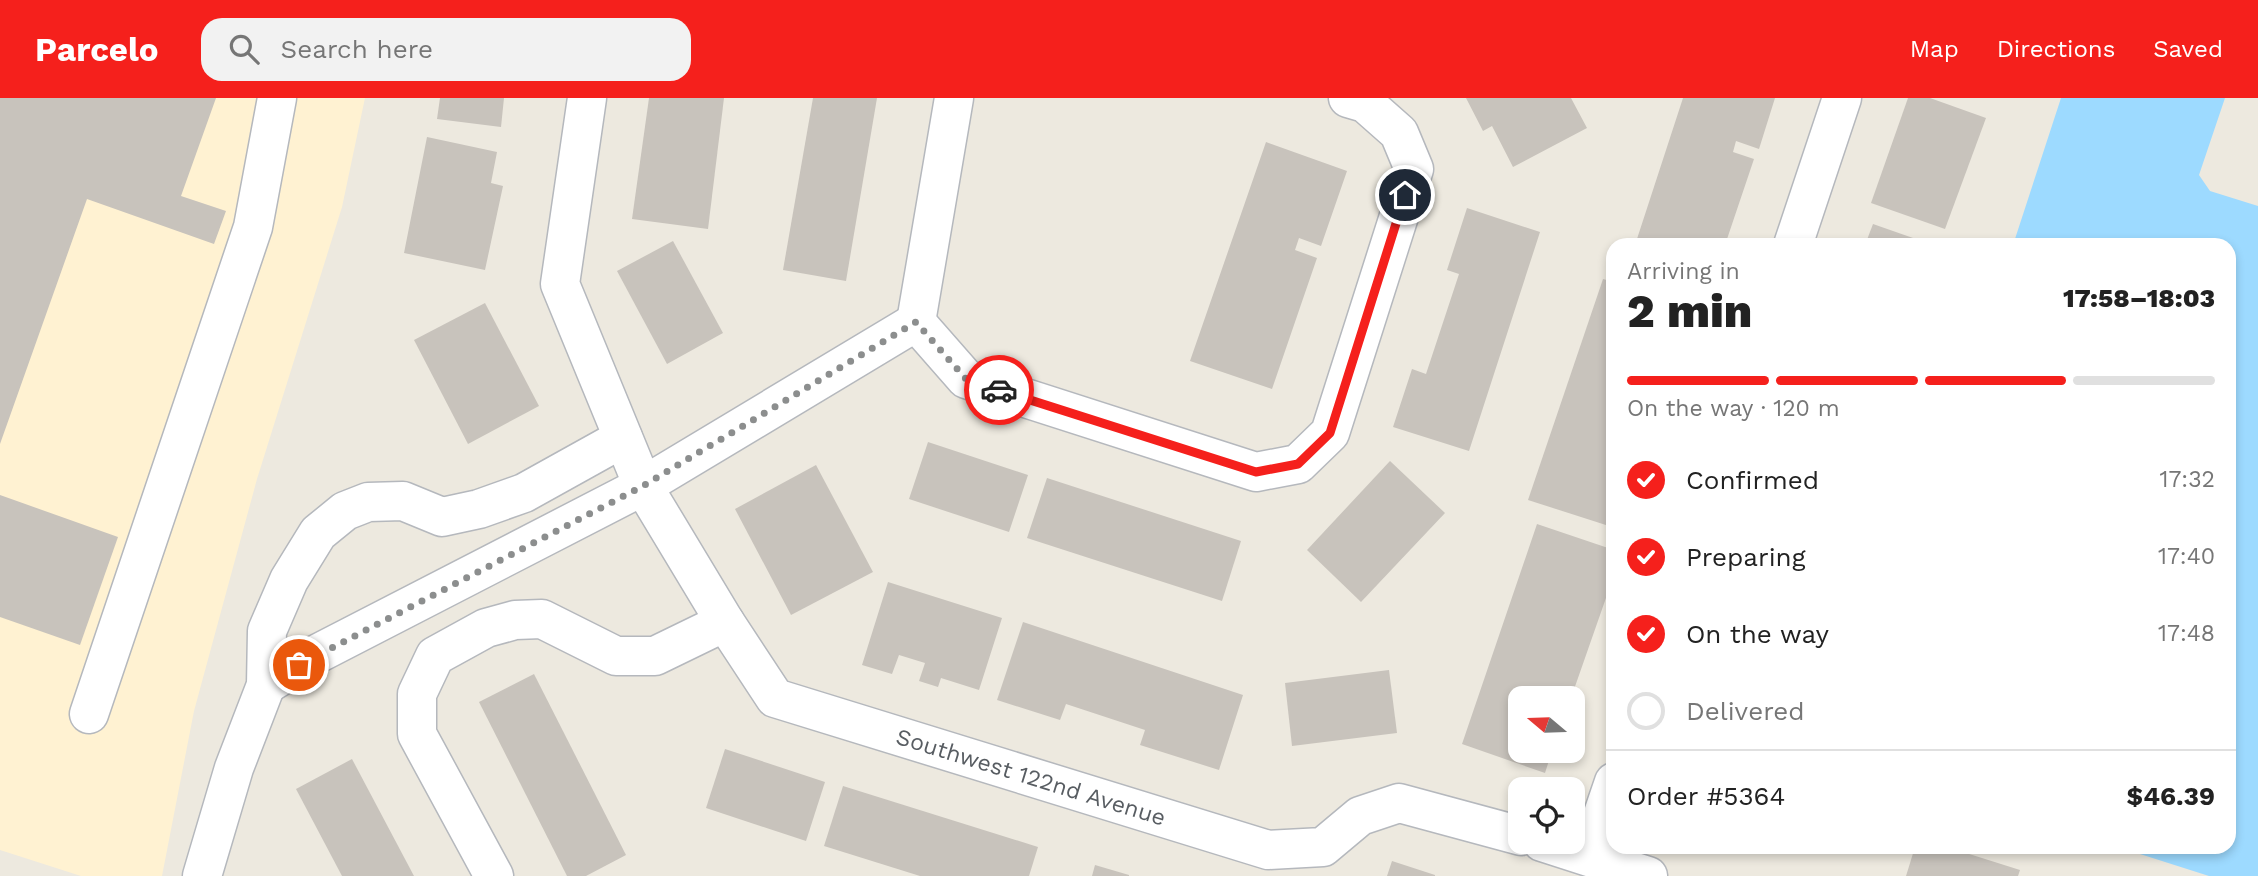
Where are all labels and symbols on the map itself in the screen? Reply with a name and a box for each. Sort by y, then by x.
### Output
pin [1375,165,1435,225]
courier [964,355,1034,425]
pin [269,635,329,695]
north arrow [1508,686,1586,763]
street label: Southwest 122nd Avenue [893,723,1169,831]

